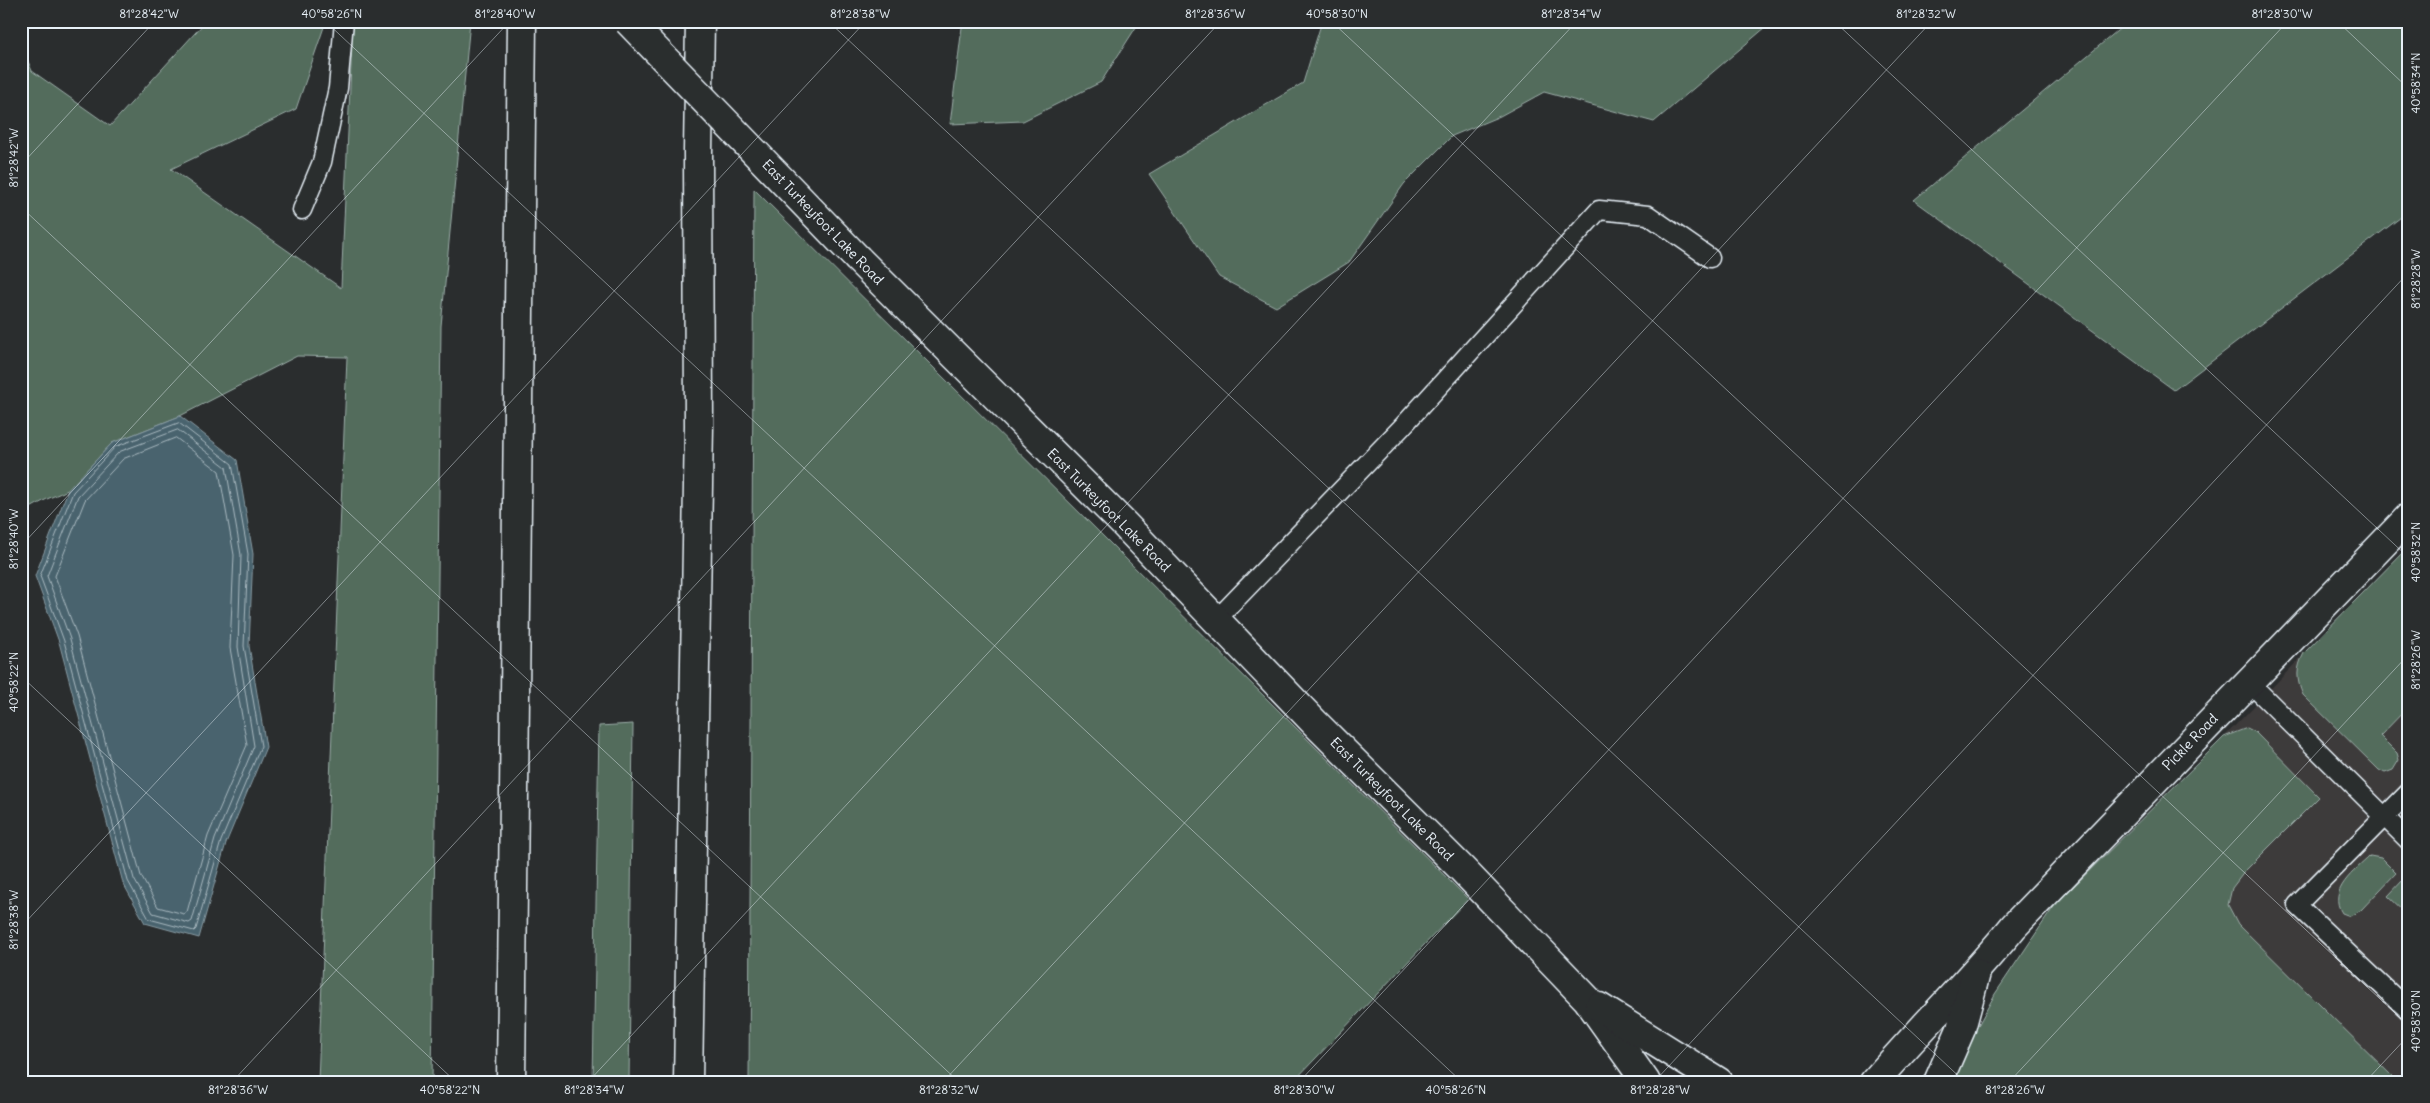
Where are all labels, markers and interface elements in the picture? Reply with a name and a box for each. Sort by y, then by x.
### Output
text: 81°28'42"W [119,6,179,21]
text: 40°58'26"N [302,6,362,21]
text: 81°28'40"W [475,6,536,21]
text: 81°28'38"W [830,6,890,21]
text: 81°28'36"W [1185,6,1245,21]
text: 40°58'30"N [1306,6,1368,21]
text: 81°28'34"W [1541,6,1601,21]
text: 81°28'32"W [1896,6,1956,21]
text: 81°28'30"W [2251,6,2313,21]
text: 40°58'34"N [2408,52,2423,114]
text: 81°28'42"W [6,128,21,188]
street label: East Turkeyfoot Lake Road [758,155,888,289]
text: 81°28'28"W [2408,249,2423,309]
street label: East Turkeyfoot Lake Road [1043,444,1175,576]
text: 81°28'40"W [6,508,21,569]
text: 40°58'32"N [2408,522,2423,582]
text: 81°28'26"W [2408,630,2423,690]
text: 40°58'22"N [6,652,21,712]
street label: Pickle Road [2158,710,2222,774]
street label: East Turkeyfoot Lake Road [1326,733,1458,865]
text: 81°28'38"W [6,890,21,950]
text: 40°58'30"N [2408,990,2423,1052]
text: 81°28'36"W [208,1082,268,1097]
text: 40°58'22"N [420,1082,480,1097]
text: 81°28'34"W [564,1082,624,1097]
text: 81°28'32"W [919,1082,979,1097]
text: 81°28'30"W [1273,1082,1335,1097]
text: 40°58'26"N [1426,1082,1486,1097]
text: 81°28'28"W [1630,1082,1690,1097]
text: 81°28'26"W [1985,1082,2045,1097]

